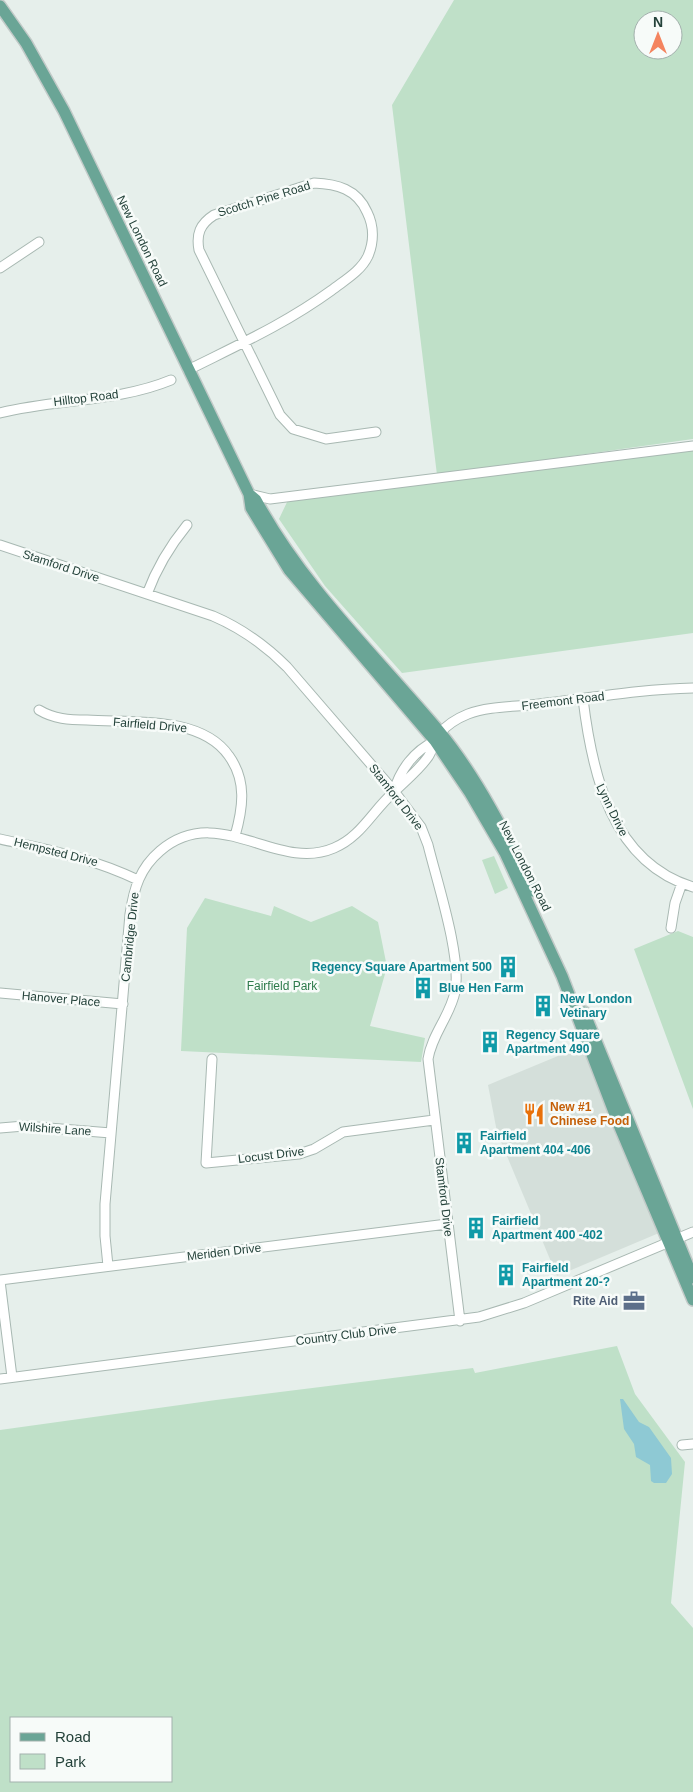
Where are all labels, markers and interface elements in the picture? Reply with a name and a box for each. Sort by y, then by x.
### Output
north arrow [633,10,683,60]
text: N [653,14,663,30]
street label: Scotch Pine Road [216,178,312,220]
street label: New London Road [114,193,170,289]
street label: Hilltop Road [53,387,119,409]
street label: Stamford Drive [21,547,102,585]
street label: Freemont Road [521,689,605,713]
street label: Fairfield Drive [113,715,188,735]
street label: Stamford Drive [366,761,426,833]
street label: Lynn Drive [593,781,631,839]
street label: New London Road [496,819,554,913]
street label: Hempsted Drive [13,835,100,869]
street label: Cambridge Drive [118,891,142,983]
building icon: Regency Square Apartment 500 [495,954,521,980]
place label: Regency Square Apartment 500 [312,960,492,974]
building icon: Blue Hen Farm [410,975,436,1001]
park label: Fairfield Park [247,979,318,993]
place label: Blue Hen Farm [439,981,524,995]
street label: Hanover Place [21,989,101,1009]
place label: New London Vetinary [560,992,632,1020]
building icon: New London Vetinary [530,993,556,1019]
place label: Regency Square Apartment 490 [506,1028,600,1056]
building icon: Regency Square Apartment 490 [477,1029,503,1055]
place label: New #1 Chinese Food [550,1100,629,1128]
restaurant icon: New #1 Chinese Food [521,1101,547,1127]
street label: Wilshire Lane [18,1119,92,1139]
place label: Fairfield Apartment 404 -406 [480,1129,591,1157]
building icon: Fairfield Apartment 404 -406 [451,1130,477,1156]
street label: Locust Drive [237,1144,305,1166]
street label: Stamford Drive [432,1156,456,1238]
place label: Fairfield Apartment 400 -402 [492,1214,603,1242]
building icon: Fairfield Apartment 400 -402 [463,1215,489,1241]
street label: Meriden Drive [186,1240,262,1263]
place label: Fairfield Apartment 20-? [522,1261,610,1289]
building icon: Fairfield Apartment 20-? [493,1262,519,1288]
office icon: Rite Aid [621,1288,647,1314]
place label: Rite Aid [573,1294,618,1308]
street label: Country Club Drive [295,1322,397,1348]
legend [10,1717,172,1782]
text: Road [55,1728,91,1745]
text: Park [55,1753,86,1770]

